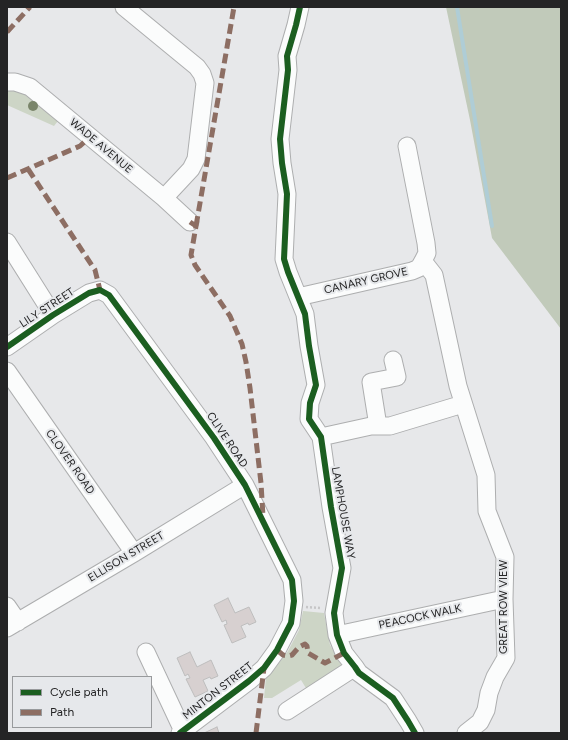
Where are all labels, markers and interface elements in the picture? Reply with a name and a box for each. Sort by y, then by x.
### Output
street label: WADE AVENUE [67,116,135,176]
street label: CANARY GROVE [323,265,409,297]
street label: LILY STREET [17,285,77,331]
street label: CLIVE ROAD [204,410,250,470]
street label: CLOVER ROAD [43,427,97,497]
street label: LAMPHOUSE WAY [328,466,358,560]
street label: ELLISON STREET [86,529,166,585]
street label: GREAT ROW VIEW [497,560,511,654]
street label: PEACOCK WALK [378,602,462,632]
street label: MINTON STREET [180,659,256,723]
legend [12,676,152,728]
text: Cycle path [50,685,108,699]
text: Path [50,705,74,719]

